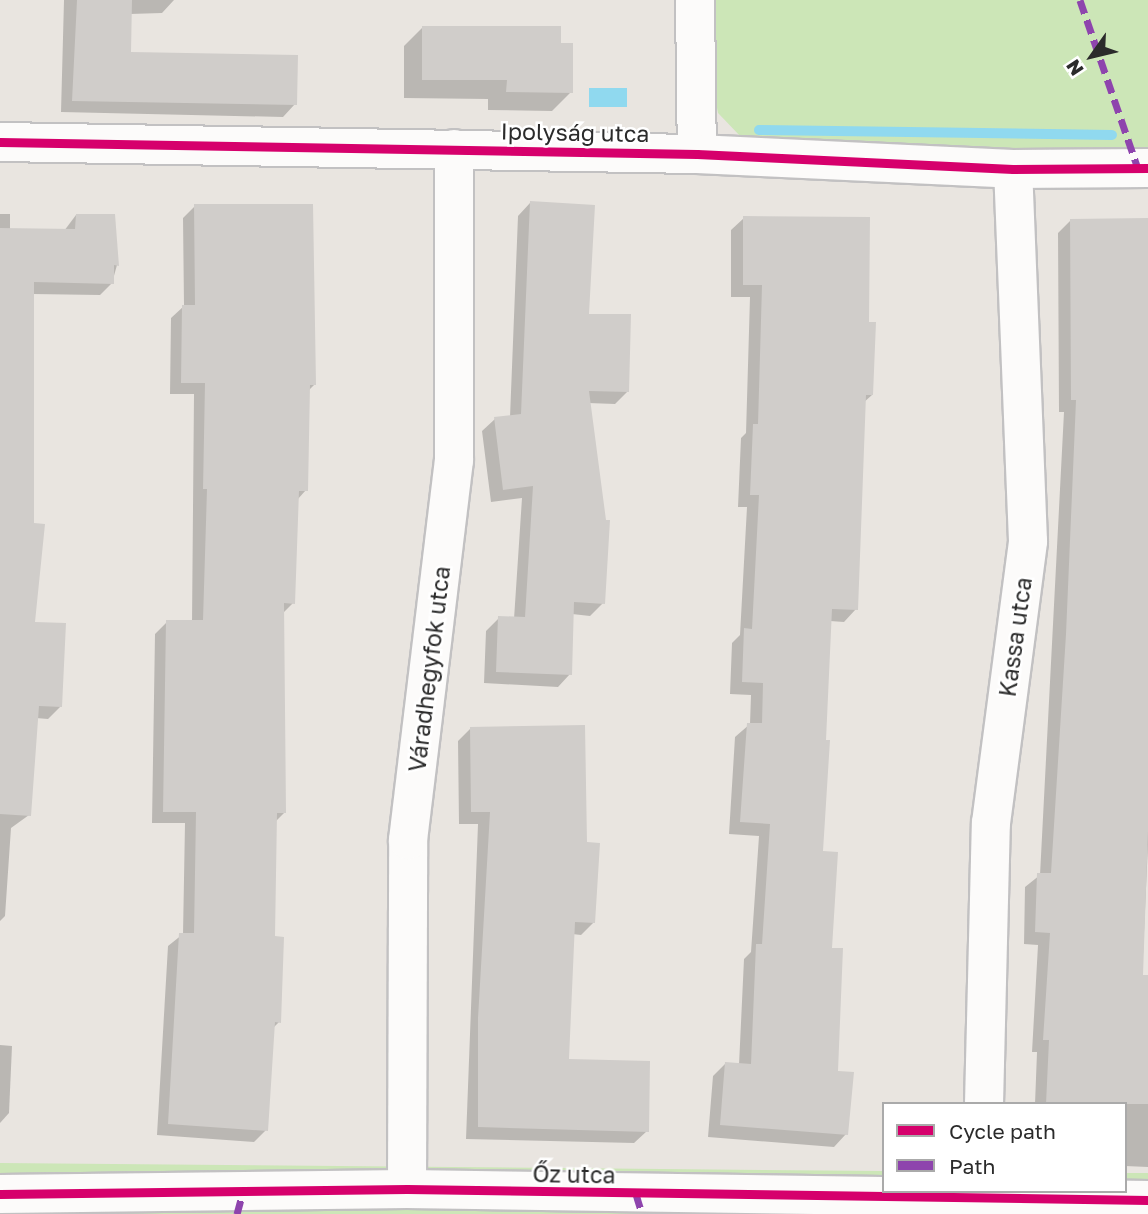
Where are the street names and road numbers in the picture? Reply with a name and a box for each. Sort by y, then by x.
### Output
street label: Ipolyság utca [500,117,650,147]
street label: Váradhegyfok utca [403,564,455,774]
street label: Kassa utca [993,575,1037,699]
street label: Őz utca [532,1159,616,1189]

